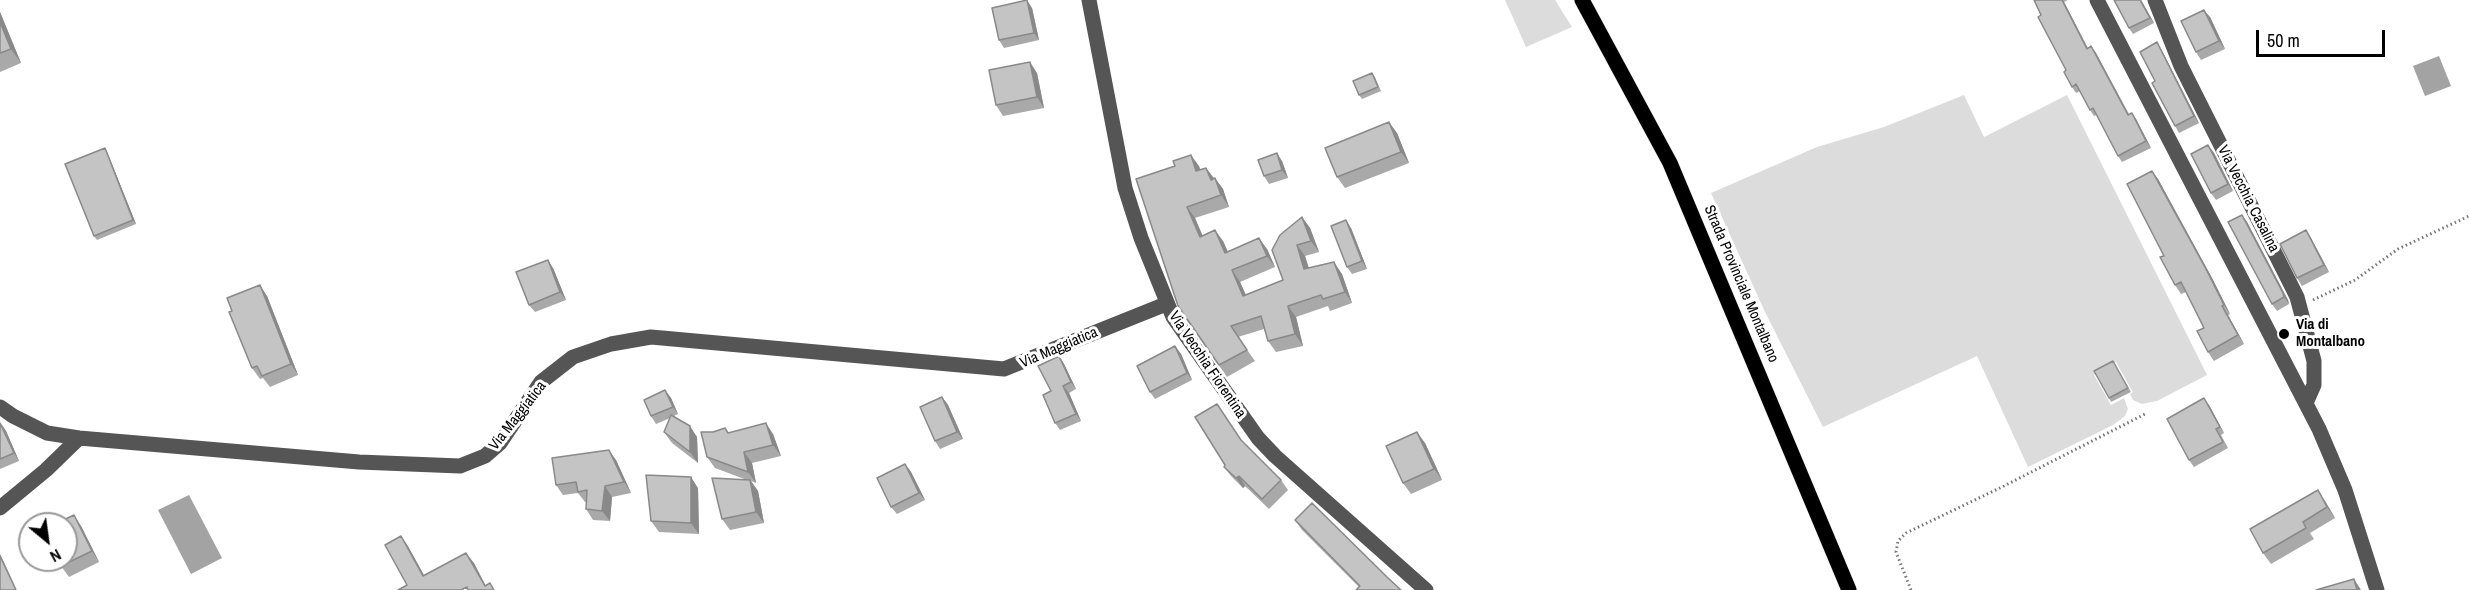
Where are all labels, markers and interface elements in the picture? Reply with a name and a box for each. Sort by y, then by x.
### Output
scale bar [2259,18,2388,56]
text: 50 m [2267,28,2300,53]
street label: Via Vecchia Casalina [2213,143,2283,255]
street label: Strada Provinciale Montalbano [1700,203,1782,365]
street label: Via Vecchia Fiorentina [1165,308,1249,422]
place label: Via di Montalbano [2296,316,2365,351]
street label: Via Maggiatica [1017,324,1101,372]
marker: Via di Montalbano [2277,327,2291,341]
street label: Via Maggiatica [486,378,550,454]
north arrow [18,512,78,572]
text: N [46,544,65,568]

